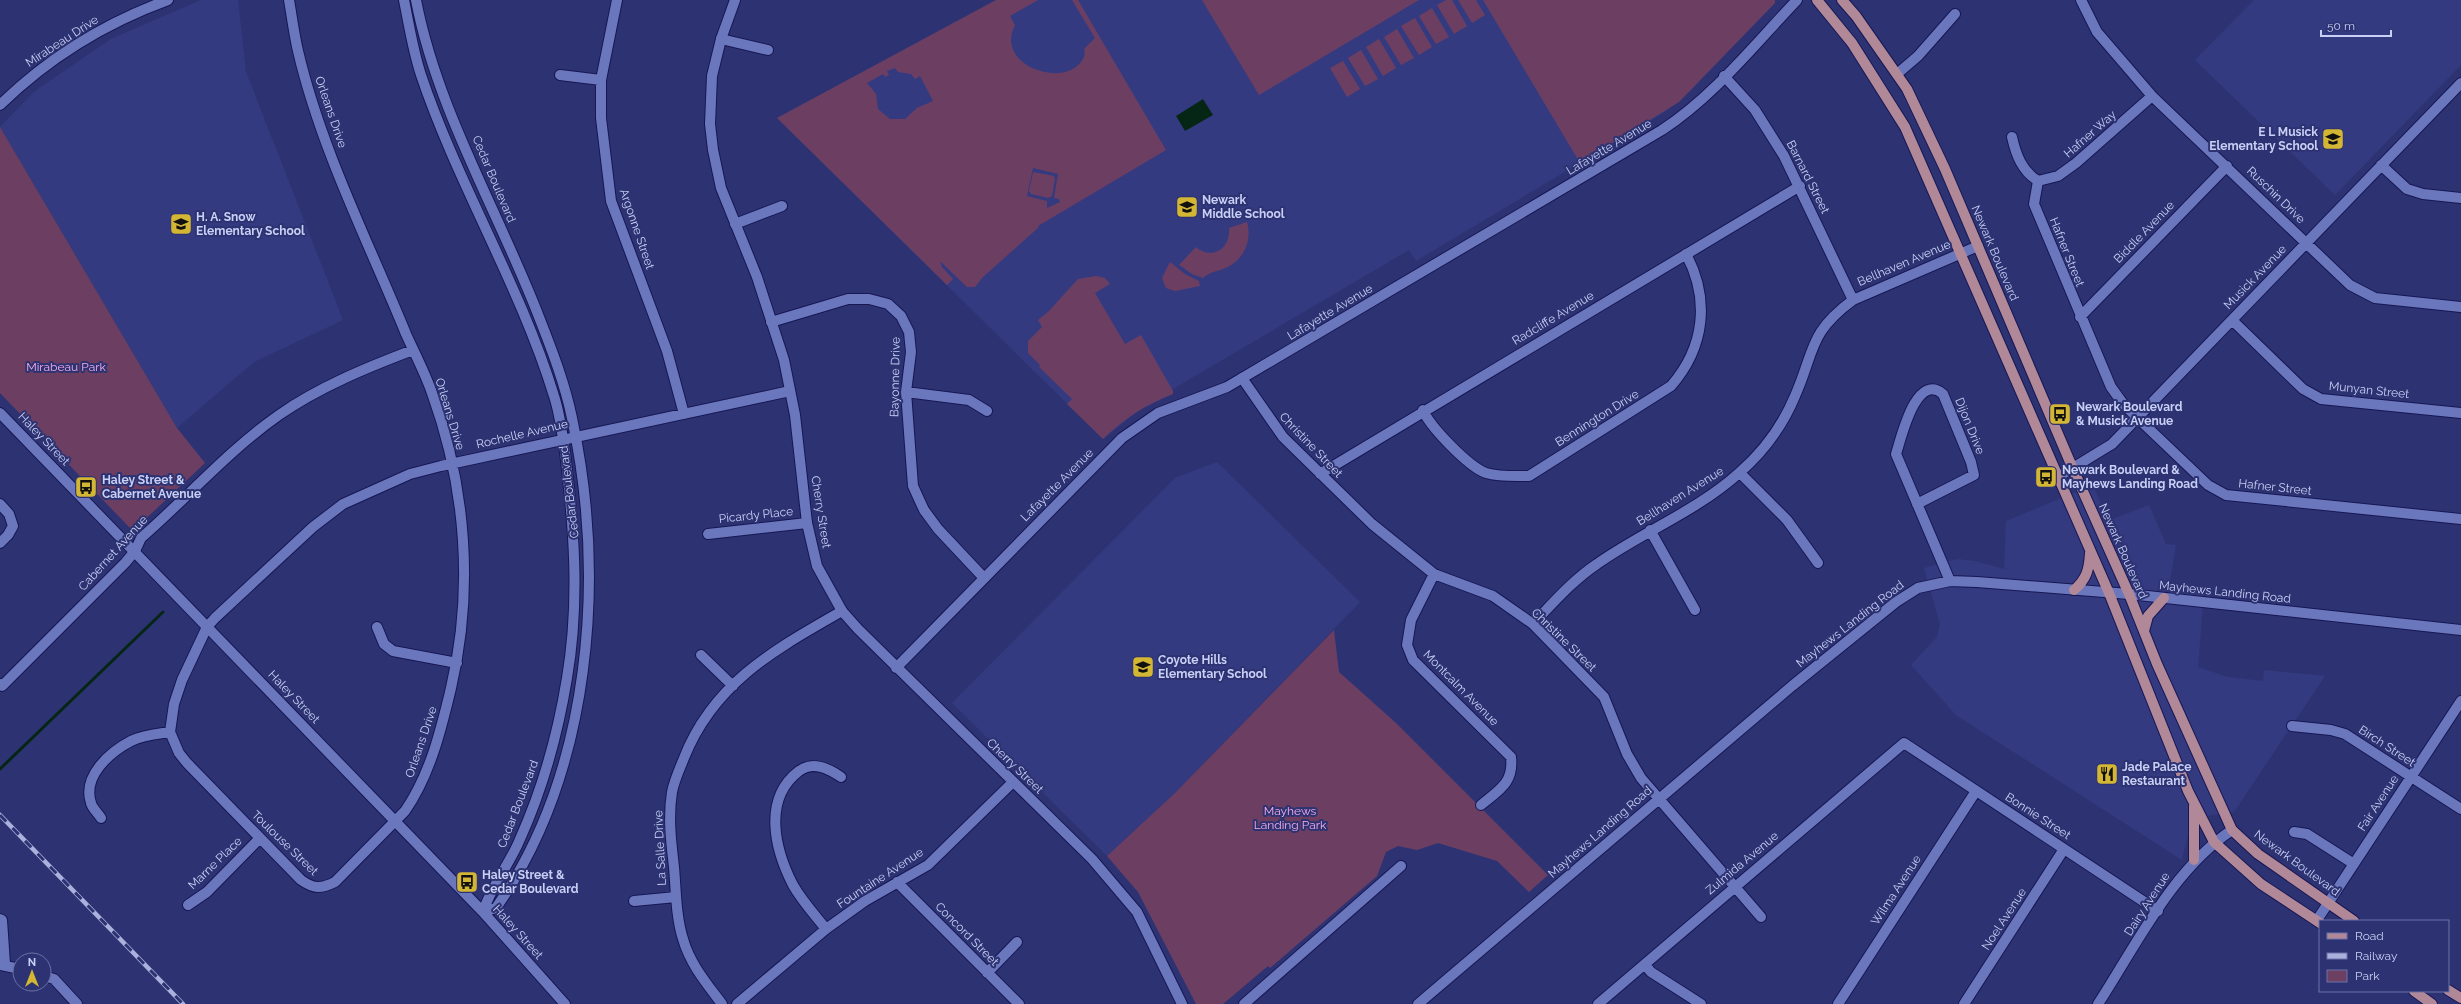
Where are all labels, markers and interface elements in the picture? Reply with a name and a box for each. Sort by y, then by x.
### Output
street label: Mirabeau Drive [23,12,101,70]
scale bar [2321,12,2391,38]
text: 50 m [2327,19,2355,33]
street label: Orleans Drive [312,74,350,150]
street label: Hafner Way [2061,107,2119,160]
street label: Lafayette Avenue [1564,116,1654,178]
place label: E L Musick Elementary School [2209,125,2318,153]
school or university icon: E L Musick Elementary School [2320,126,2346,152]
street label: Cedar Boulevard [469,133,519,225]
street label: Barnard Street [1784,138,1832,216]
street label: Ruschin Drive [2244,164,2308,226]
street label: Argonne Street [617,187,657,271]
place label: Newark Middle School [1202,193,1285,221]
school or university icon: Newark Middle School [1174,194,1200,220]
street label: Biddle Avenue [2111,198,2177,266]
street label: Newark Boulevard [1969,203,2021,303]
place label: H. A. Snow Elementary School [196,210,305,238]
school or university icon: H. A. Snow Elementary School [168,211,194,237]
street label: Hafner Street [2047,215,2087,289]
street label: Bellhaven Avenue [1855,237,1953,289]
street label: Musick Avenue [2221,242,2289,312]
street label: Lafayette Avenue [1285,281,1375,343]
street label: Radcliffe Avenue [1510,288,1596,348]
street label: Bayonne Drive [887,337,903,417]
park label: Mirabeau Park [26,360,106,374]
street label: Orleans Drive [432,376,468,452]
street label: Munyan Street [2328,379,2410,401]
street label: Bennington Drive [1553,387,1641,449]
street label: Dijon Drive [1952,396,1988,456]
place label: Newark Boulevard & Musick Avenue [2076,400,2183,428]
bus stop icon: Newark Boulevard & Musick Avenue [2047,401,2073,427]
street label: Haley Street [15,410,73,468]
street label: Christine Street [1276,410,1346,480]
street label: Rochelle Avenue [475,417,569,451]
street label: Cedar Boulevard [556,445,582,539]
street label: Lafayette Avenue [1018,446,1096,524]
place label: Newark Boulevard & Mayhews Landing Road [2062,463,2198,491]
street label: Bellhaven Avenue [1634,464,1726,528]
bus stop icon: Newark Boulevard & Mayhews Landing Road [2033,464,2059,490]
place label: Haley Street & Cabernet Avenue [102,473,201,501]
bus stop icon: Haley Street & Cabernet Avenue [73,474,99,500]
street label: Cherry Street [808,475,834,549]
street label: Hafner Street [2238,476,2312,498]
street label: Newark Boulevard [2096,501,2150,601]
street label: Picardy Place [718,504,794,526]
street label: Cabernet Avenue [76,513,150,593]
street label: Mayhews Landing Road [1793,578,1907,670]
street label: Mayhews Landing Road [2158,578,2292,606]
street label: Christine Street [1529,605,1599,675]
street label: Montcalm Avenue [1420,647,1502,729]
place label: Coyote Hills Elementary School [1158,653,1267,681]
school or university icon: Coyote Hills Elementary School [1130,654,1156,680]
street label: Haley Street [265,668,323,726]
street label: Orleans Drive [402,704,440,780]
street label: Birch Street [2356,723,2418,769]
street label: Cherry Street [984,736,1046,796]
street label: Cedar Boulevard [495,758,541,850]
place label: Jade Palace Restaurant [2122,760,2191,788]
restaurant icon: Jade Palace Restaurant [2094,761,2120,787]
street label: Fair Avenue [2355,772,2401,834]
street label: Mayhews Landing Road [1545,783,1655,881]
street label: Bonnie Street [2003,790,2073,842]
park label: Mayhews Landing Park [1254,804,1327,832]
street label: Toulouse Street [249,808,321,878]
street label: La Salle Drive [651,810,669,886]
street label: Newark Boulevard [2251,827,2343,899]
street label: Zulmida Avenue [1703,829,1781,897]
street label: Marne Place [185,834,245,892]
street label: Fountaine Avenue [834,845,926,911]
street label: Wilma Avenue [1868,852,1924,928]
place label: Haley Street & Cedar Boulevard [482,868,579,896]
bus stop icon: Haley Street & Cedar Boulevard [454,869,480,895]
street label: Dairy Avenue [2121,870,2173,938]
street label: Noel Avenue [1979,885,2029,953]
street label: Concord Street [932,899,1002,969]
street label: Haley Street [490,902,546,962]
legend [2319,920,2449,992]
text: Road [2355,929,2384,943]
text: Railway [2355,949,2398,963]
north arrow [12,952,52,992]
text: N [28,956,36,969]
text: Park [2355,969,2380,983]

